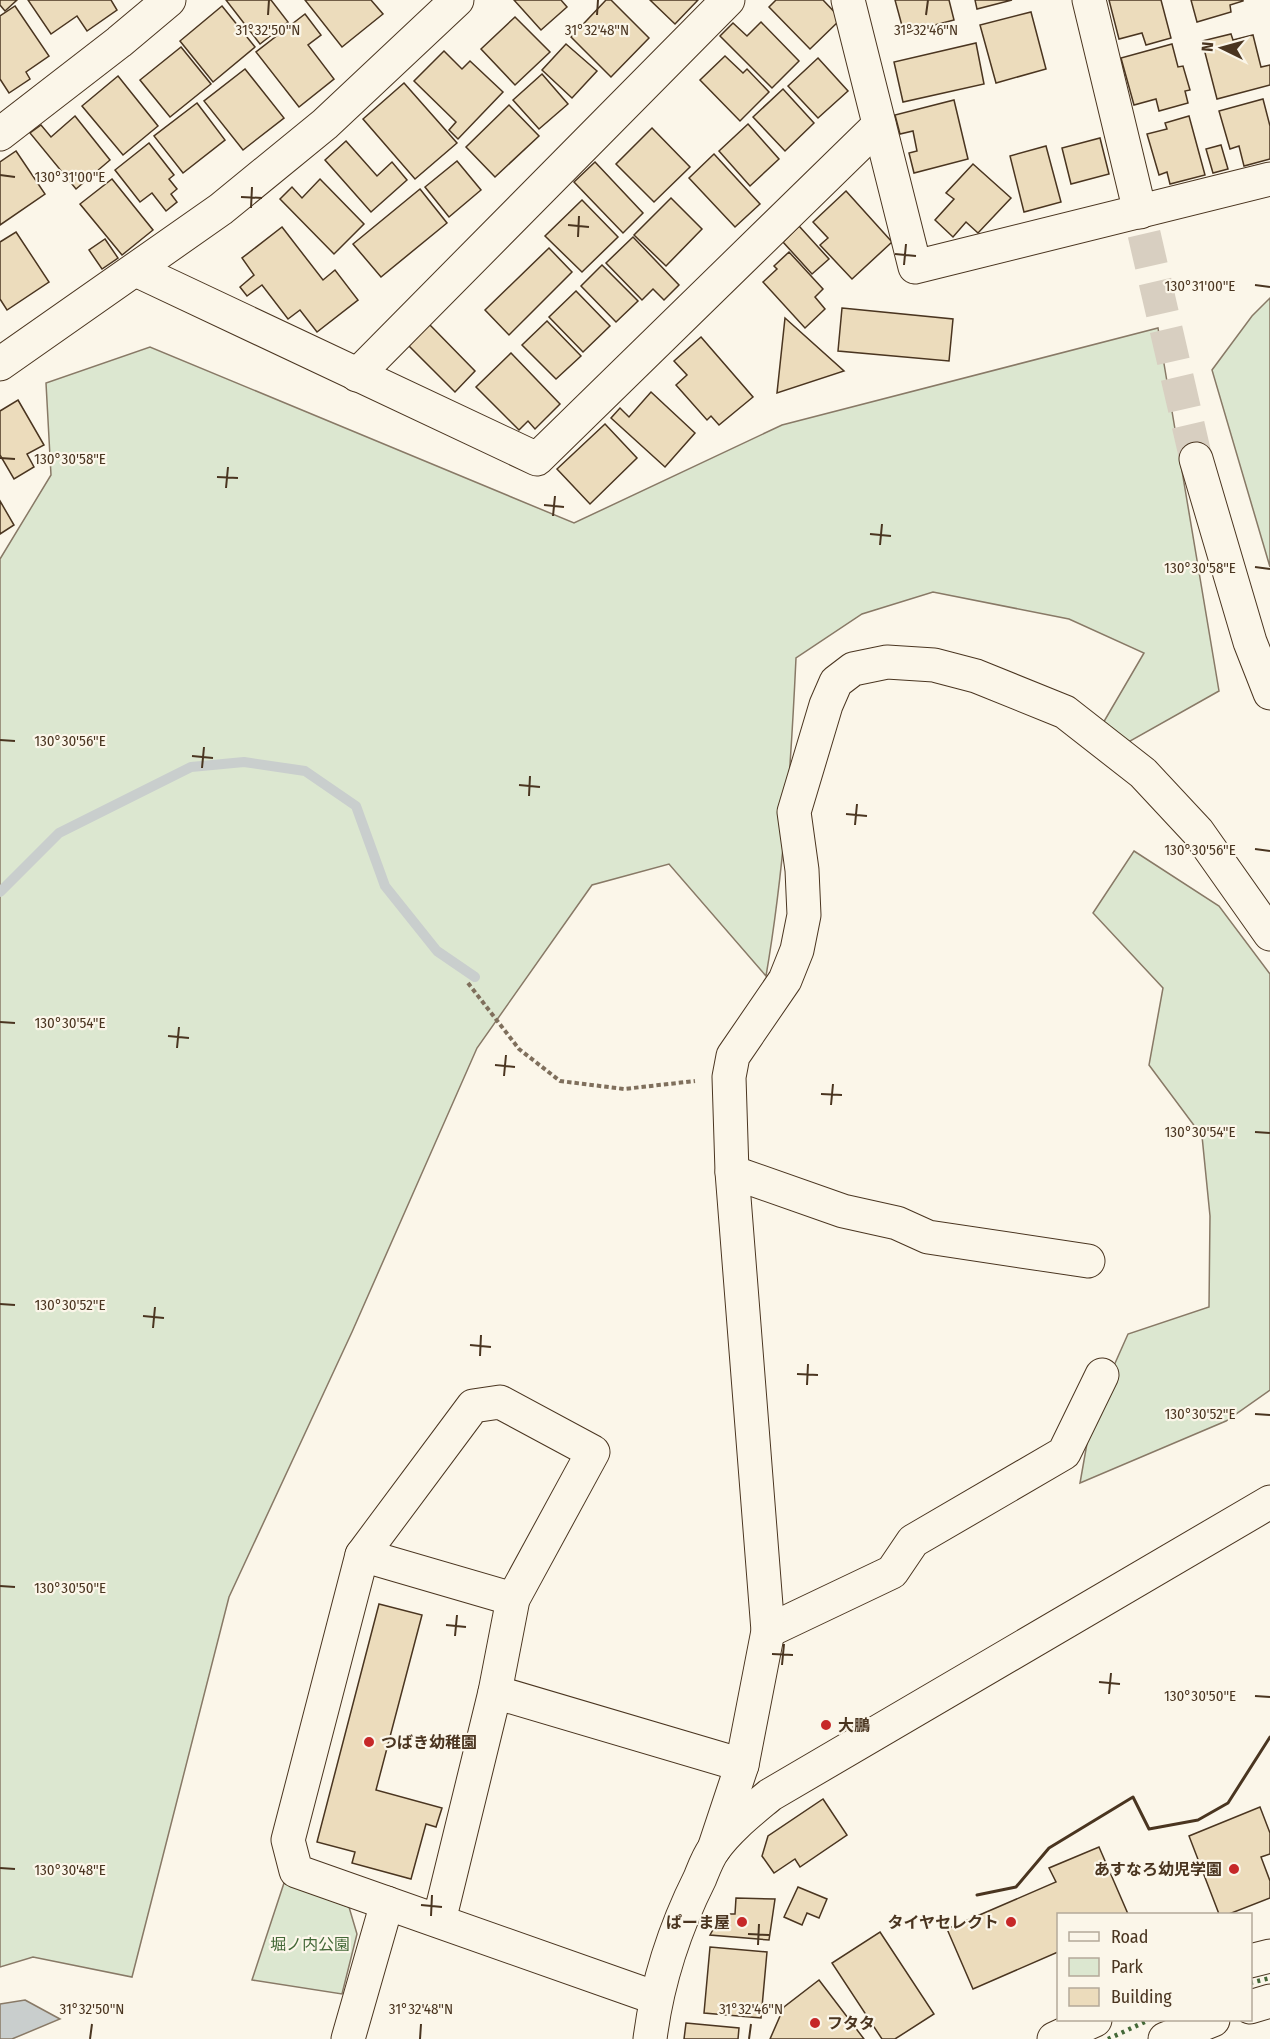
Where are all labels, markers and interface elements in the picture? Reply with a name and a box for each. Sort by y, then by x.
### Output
north arrow [1192,18,1252,78]
text: 31°32'50"N [236,21,300,39]
text: 31°32'48"N [565,21,629,39]
text: 31°32'46"N [894,21,958,39]
text: N [1198,41,1217,52]
text: 130°31'00"E [35,168,105,186]
text: 130°31'00"E [1165,277,1235,295]
text: 130°30'58"E [34,450,106,468]
text: 130°30'58"E [1164,559,1236,577]
text: 130°30'56"E [34,732,106,750]
text: 130°30'56"E [1164,841,1236,859]
text: 130°30'54"E [34,1014,106,1032]
text: 130°30'54"E [1164,1123,1236,1141]
text: 130°30'52"E [35,1296,105,1314]
text: 130°30'52"E [1165,1405,1235,1423]
text: 130°30'50"E [34,1579,106,1597]
text: 130°30'50"E [1164,1687,1236,1705]
place label: 大鵬 [838,1716,870,1735]
marker: 大鵬 [819,1718,833,1732]
place label: つばき幼稚園 [381,1733,477,1752]
marker: つばき幼稚園 [362,1735,376,1749]
place label: あすなろ幼児学園 [1094,1860,1222,1879]
text: 130°30'48"E [34,1861,106,1879]
marker: あすなろ幼児学園 [1227,1862,1241,1876]
place label: ぱーま屋 [666,1913,730,1932]
place label: タイヤセレクト [887,1913,999,1932]
legend [1057,1913,1252,2021]
marker: ぱーま屋 [735,1915,749,1929]
marker: タイヤセレクト [1004,1915,1018,1929]
text: Road [1111,1926,1148,1948]
park label: 堀ノ内公園 [270,1935,350,1954]
text: Park [1111,1956,1144,1978]
text: Building [1111,1986,1172,2008]
text: 31°32'50"N [60,2000,124,2018]
text: 31°32'48"N [389,2000,453,2018]
text: 31°32'46"N [719,2000,783,2018]
place label: フタタ [827,2014,875,2033]
marker: フタタ [808,2016,822,2030]

